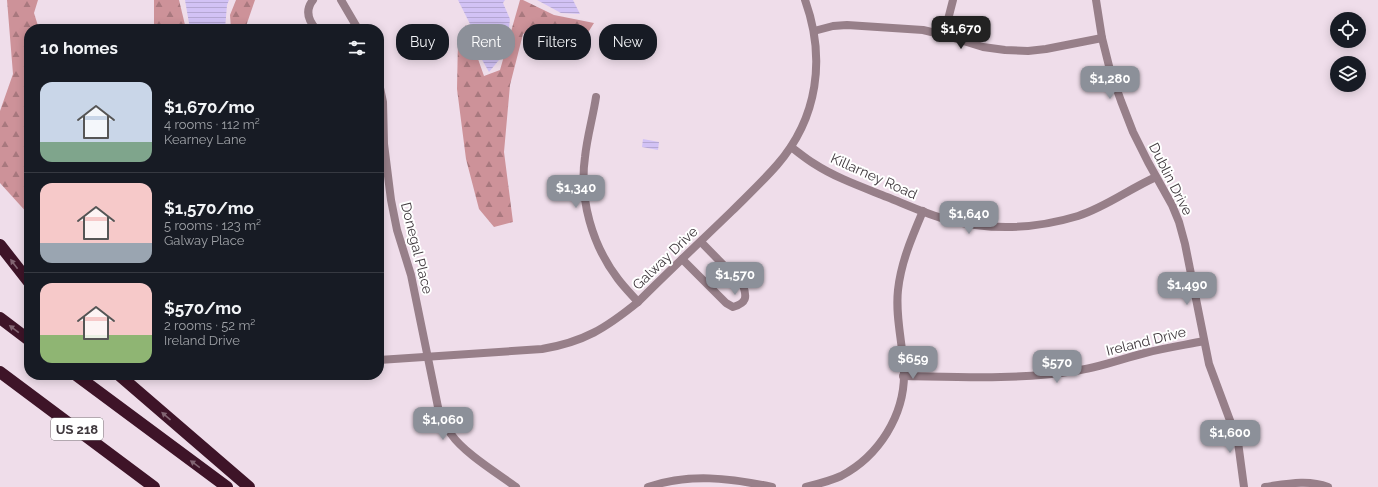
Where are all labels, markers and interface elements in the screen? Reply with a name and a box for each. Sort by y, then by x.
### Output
map controls [1330,12,1366,92]
button: locate [1330,12,1366,48]
pin: $1,670 [928,16,994,50]
text: $1,670 [941,21,981,36]
chip: Buy [396,24,449,60]
chip: Rent [457,24,515,60]
chip: Filters [523,24,591,60]
chip: New [599,24,657,60]
icon: filters [346,37,368,59]
text: 10 homes [40,38,118,58]
button: layers [1330,56,1366,92]
pin: $1,280 [1077,66,1143,100]
text: $1,280 [1090,71,1130,86]
text: $1,670/mo [164,97,255,117]
icon: home [72,98,120,146]
text: 4 rooms · 112 m² [164,117,260,132]
text: Kearney Lane [164,132,246,147]
street label: Dublin Drive [1146,140,1196,218]
street label: Killarney Road [828,150,920,202]
pin: $1,340 [543,175,609,209]
text: $1,340 [556,180,596,195]
text: $1,570/mo [164,198,254,218]
icon: home [72,199,120,247]
street label: Donegal Place [398,200,436,296]
pin: $1,640 [936,201,1002,235]
text: $1,640 [949,206,989,221]
text: 5 rooms · 123 m² [164,218,261,233]
street label: Galway Drive [629,223,701,293]
text: Galway Place [164,233,244,248]
one-way arrow [10,258,19,269]
pin: $1,570 [702,262,768,296]
text: $1,570 [715,267,755,282]
pin: $1,490 [1154,272,1220,306]
text: $1,490 [1167,277,1207,292]
text: $570/mo [164,298,241,318]
icon: home [72,299,120,347]
text: 2 rooms · 52 m² [164,318,255,333]
street label: Ireland Drive [1104,323,1188,359]
one-way arrow [9,324,20,333]
text: Ireland Drive [164,333,240,348]
pin: $659 [889,346,937,380]
pin: $570 [1033,350,1081,384]
text: $659 [898,351,929,366]
text: $570 [1042,355,1072,370]
pin: $1,060 [410,407,476,441]
one-way arrow [162,412,171,421]
text: $1,060 [422,412,464,427]
road number: US 218 [51,418,103,440]
pin: $1,600 [1197,420,1263,454]
text: $1,600 [1209,425,1251,440]
one-way arrow [190,460,201,468]

